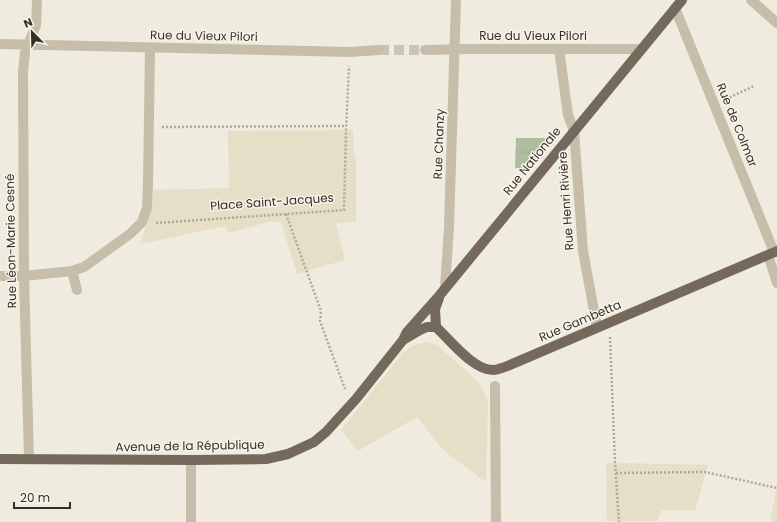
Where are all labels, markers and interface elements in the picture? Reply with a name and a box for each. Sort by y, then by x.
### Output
north arrow [12,12,52,52]
text: N [21,14,35,32]
street label: Rue du Vieux Pilori [150,26,258,45]
street label: Rue du Vieux Pilori [479,27,587,44]
street label: Rue de Colmar [713,80,762,170]
street label: Rue Chanzy [429,108,448,180]
street label: Rue Nationale [499,123,564,198]
street label: Rue Henri Rivière [554,151,577,251]
street label: Rue Léon-Marie Cesné [1,173,20,309]
street label: Place Saint-Jacques [210,189,334,214]
street label: Rue Gambetta [536,296,624,346]
street label: Avenue de la République [115,436,265,455]
scale bar [14,484,70,510]
text: 20 m [20,489,50,506]

